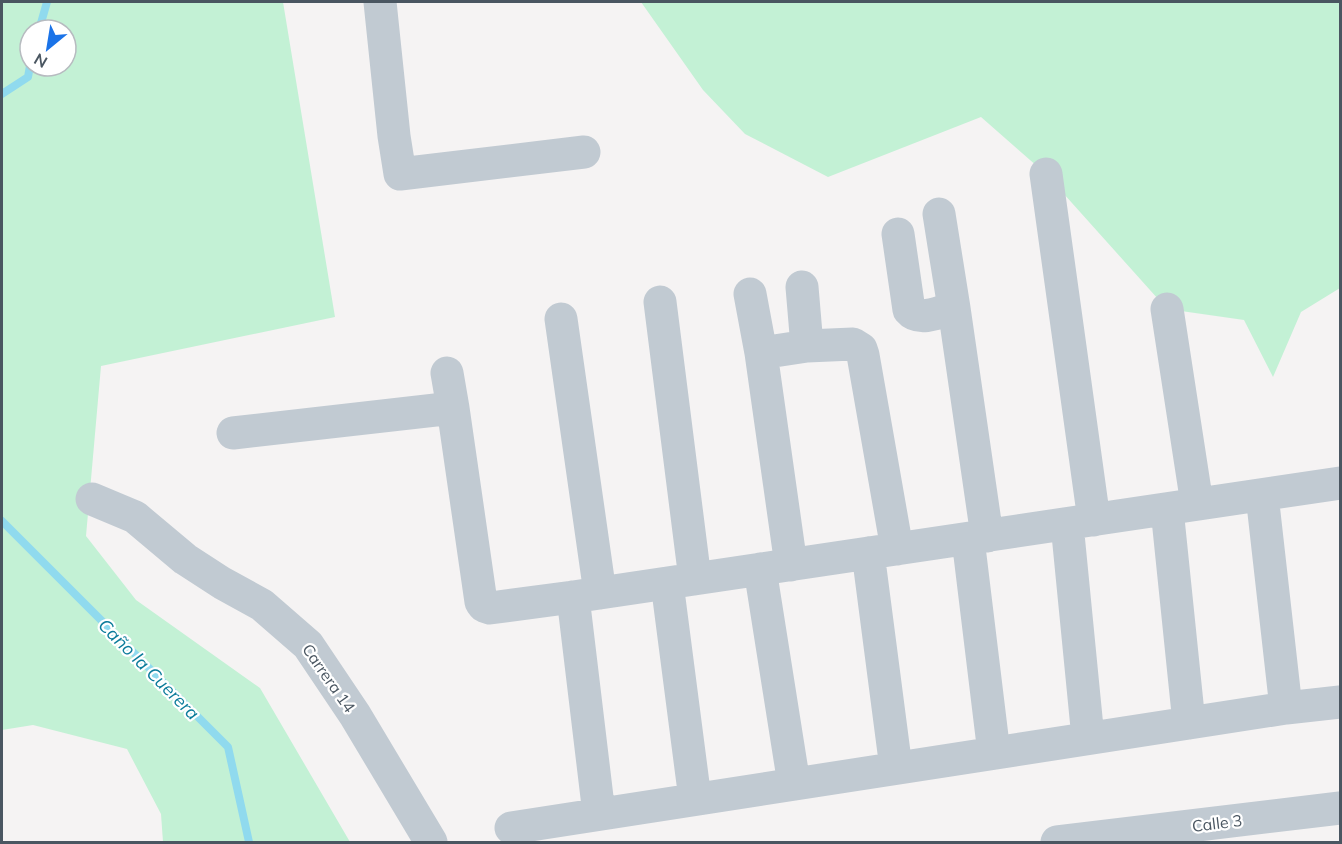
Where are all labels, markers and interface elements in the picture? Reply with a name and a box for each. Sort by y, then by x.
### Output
north arrow [18,18,78,78]
text: N [30,49,51,73]
water label: Caño la Cuerera [94,614,205,725]
street label: Carrera 14 [298,640,360,717]
street label: Calle 3 [1191,810,1243,836]

